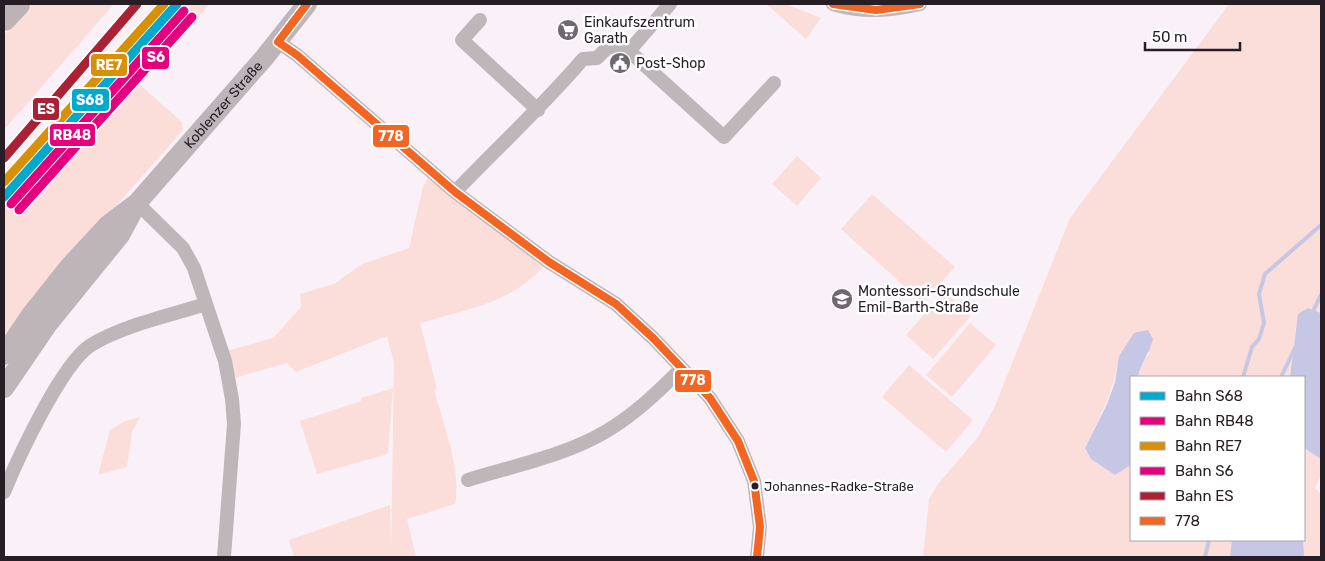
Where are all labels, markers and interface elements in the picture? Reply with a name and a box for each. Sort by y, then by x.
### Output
place label: Einkaufszentrum Garath [584,14,695,47]
supermarket icon: Einkaufszentrum Garath [556,18,580,42]
scale bar [1145,20,1240,52]
text: 50 m [1152,28,1187,46]
line badge: S6 [141,46,170,70]
text: S6 [147,49,165,66]
public building icon: Post-Shop [608,51,632,75]
line badge: RE7 [90,53,128,77]
place label: Post-Shop [636,55,706,72]
text: RE7 [96,57,122,74]
street label: Koblenzer Straße [181,58,267,152]
line badge: S68 [71,88,110,112]
text: S68 [76,92,104,109]
line badge: ES [32,97,60,121]
text: ES [37,101,55,118]
line badge: RB48 [49,123,96,147]
line badge: 778 [372,124,410,148]
text: RB48 [53,127,91,144]
text: 778 [378,128,404,145]
place label: Montessori-Grundschule Emil-Barth-Straße [858,283,1020,316]
school or university icon: Montessori-Grundschule Emil-Barth-Straße [830,287,854,311]
line badge: 778 [674,369,712,393]
text: 778 [680,372,706,389]
legend [1130,376,1305,541]
text: Bahn S68 [1175,387,1243,405]
text: Bahn RB48 [1175,412,1254,430]
text: Bahn RE7 [1175,437,1242,455]
text: Bahn S6 [1175,462,1234,480]
place label: Johannes-Radke-Straße [764,479,914,494]
marker: Johannes-Radke-Straße [750,481,760,491]
text: Bahn ES [1175,487,1234,505]
text: 778 [1175,512,1200,530]

